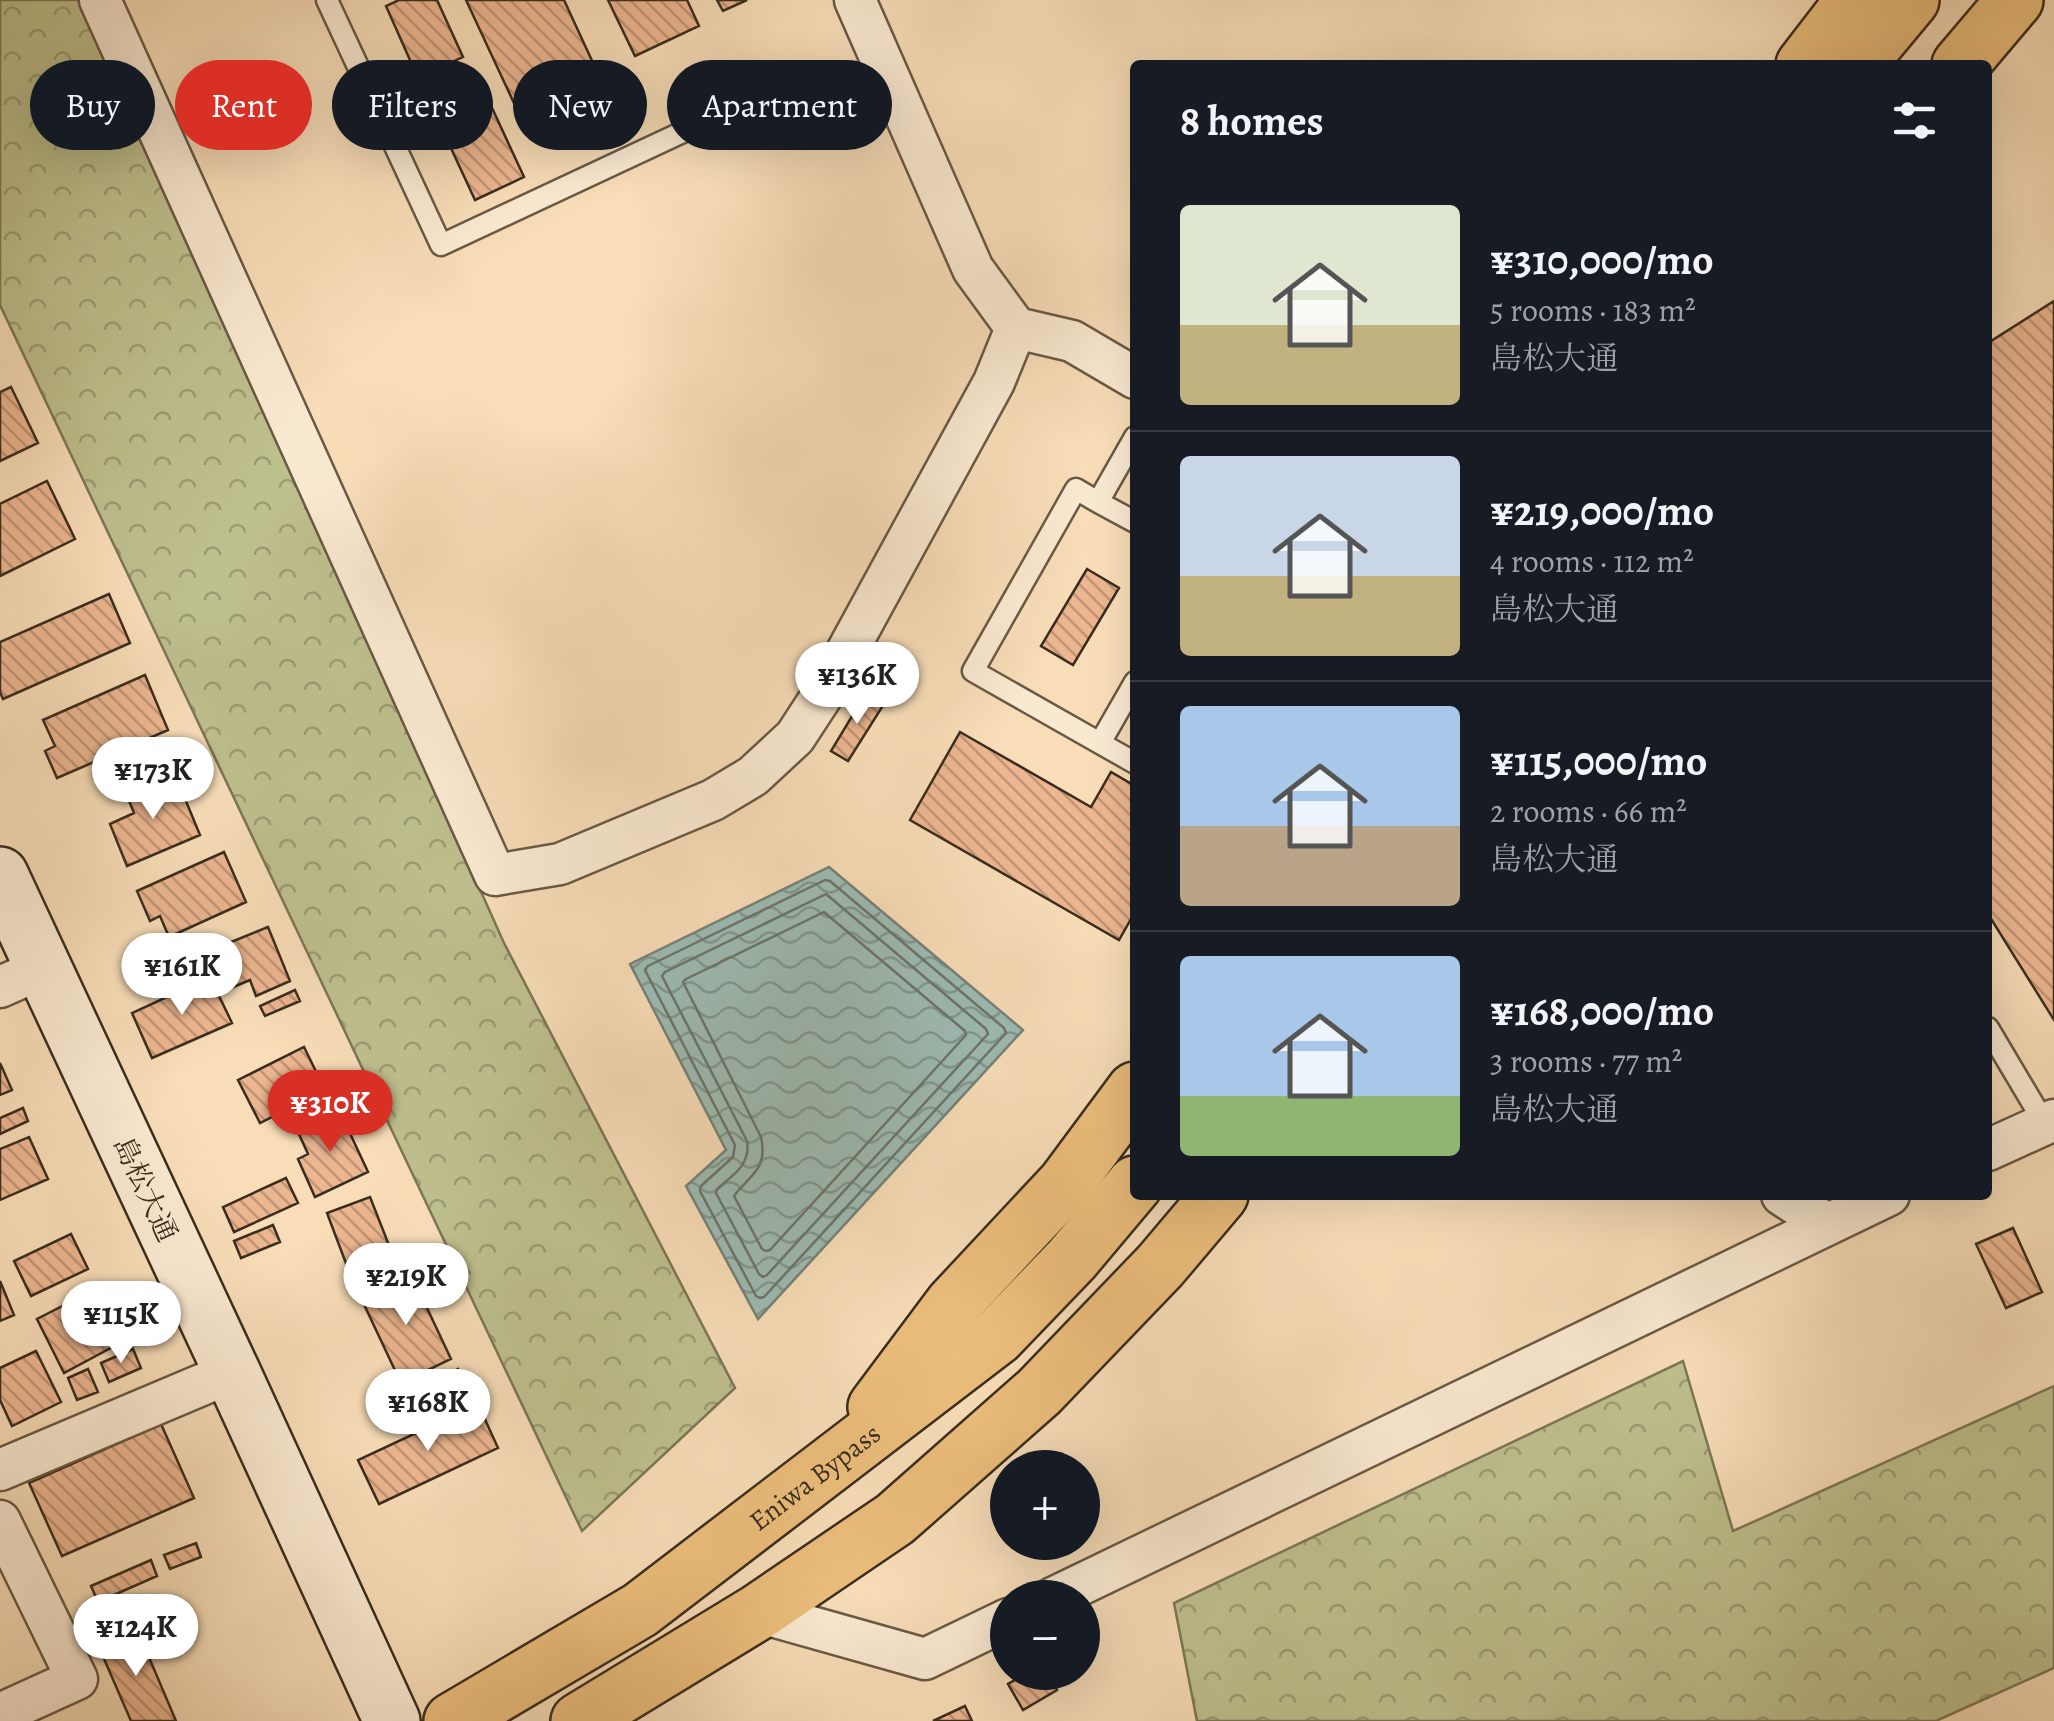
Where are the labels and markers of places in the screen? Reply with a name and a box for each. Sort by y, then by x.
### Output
pin: ¥136K [787,642,927,727]
pin: ¥173K [83,737,223,822]
pin: ¥161K [112,933,252,1018]
pin: ¥310K [260,1070,400,1155]
pin: ¥219K [336,1243,476,1328]
pin: ¥115K [51,1281,191,1366]
pin: ¥168K [358,1369,498,1454]
pin: ¥124K [66,1594,206,1679]

